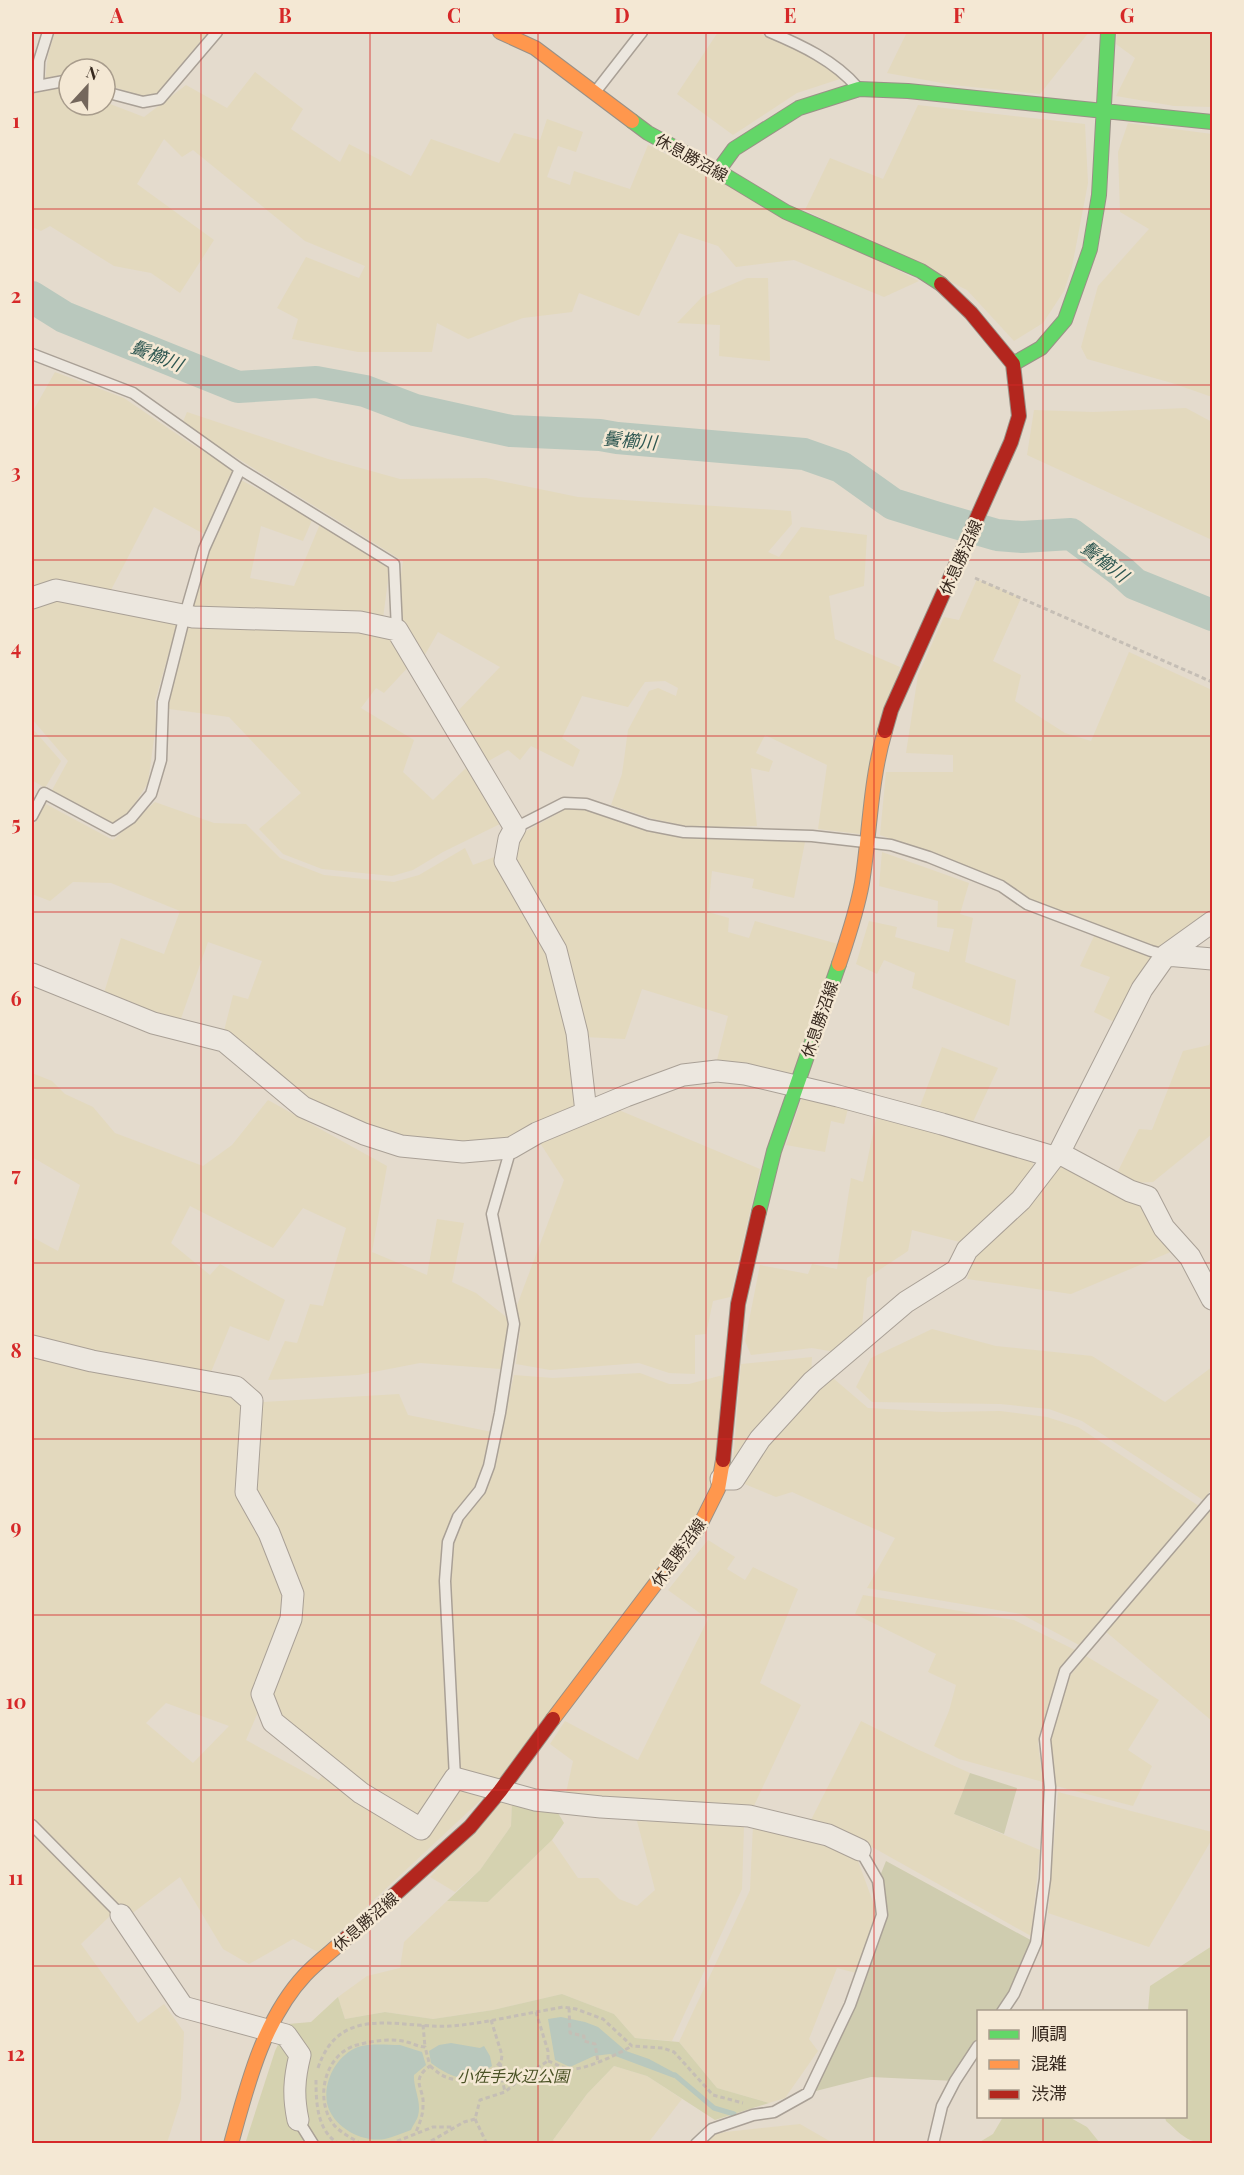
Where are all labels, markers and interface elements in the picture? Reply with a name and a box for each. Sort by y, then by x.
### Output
text: A [109,1,124,28]
text: B [278,1,292,28]
text: C [447,1,461,28]
text: D [614,1,630,28]
text: E [784,1,796,28]
text: F [953,1,965,28]
text: G [1120,1,1135,28]
north arrow [57,57,117,117]
text: N [84,61,103,85]
text: 1 [12,106,20,133]
street label: 休息勝沼線 [652,128,732,186]
text: 2 [11,281,21,308]
water label: 鬢櫛川 [127,334,188,377]
water label: 鬢櫛川 [602,426,660,454]
text: 3 [11,457,21,484]
street label: 休息勝沼線 [934,516,986,598]
water label: 鬢櫛川 [1076,535,1135,588]
text: 4 [11,633,21,660]
text: 5 [11,809,21,836]
street label: 休息勝沼線 [796,978,842,1060]
text: 6 [10,984,22,1011]
text: 7 [11,1160,21,1187]
text: 8 [10,1336,22,1363]
text: 9 [10,1512,22,1539]
street label: 休息勝沼線 [646,1513,710,1591]
text: 10 [6,1687,26,1714]
text: 11 [8,1863,24,1890]
street label: 休息勝沼線 [328,1887,402,1955]
legend [977,2010,1187,2118]
text: 順調 [1031,2021,1067,2045]
text: 12 [7,2039,25,2066]
text: 混雑 [1031,2051,1067,2075]
park label: 小佐手水辺公園 [457,2065,571,2086]
text: 渋滞 [1031,2081,1067,2105]

